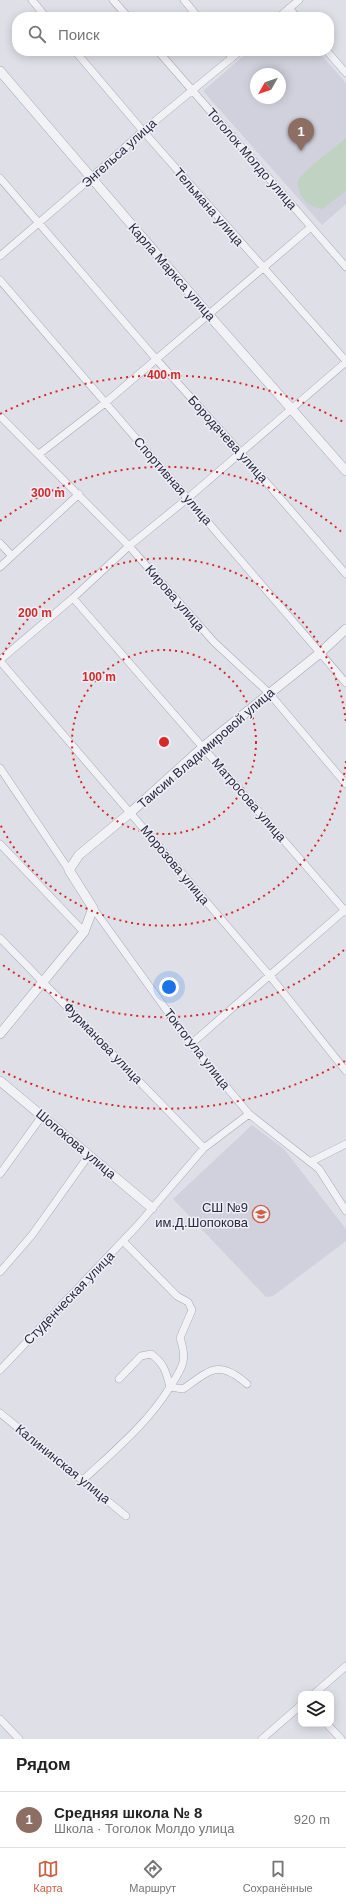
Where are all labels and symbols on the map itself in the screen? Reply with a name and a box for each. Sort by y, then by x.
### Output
north arrow [250,68,286,104]
street label: Тоголок Молдо улица [204,105,301,213]
street label: Энгельса улица [79,115,160,190]
pin: 1 [288,118,314,151]
street label: Тельмана улица [171,165,247,250]
street label: Карла Маркса улица [126,220,219,324]
text: 400 m [147,368,181,382]
street label: Бородачева улица [185,392,271,486]
street label: Спортивная улица [131,434,216,529]
text: 300 m [31,486,65,500]
street label: Кирова улица [142,562,208,635]
text: 200 m [18,606,52,620]
text: 100 m [82,670,116,684]
street label: Таисии Владимировой улица [135,684,278,811]
centre of rings [157,735,171,749]
street label: Матросова улица [209,755,290,845]
street label: Морозова улица [137,822,213,908]
your location [159,977,179,997]
street label: Фурманова улица [60,999,146,1087]
street label: Токтогула улица [161,1006,234,1093]
street label: Шопокова улица [33,1106,120,1182]
place label: СШ №9 им.Д.Шопокова [155,1200,249,1230]
school or university icon: СШ №9 им.Д.Шопокова [251,1204,271,1224]
street label: Студенческая улица [21,1248,118,1348]
street label: Калининская улица [13,1421,114,1507]

